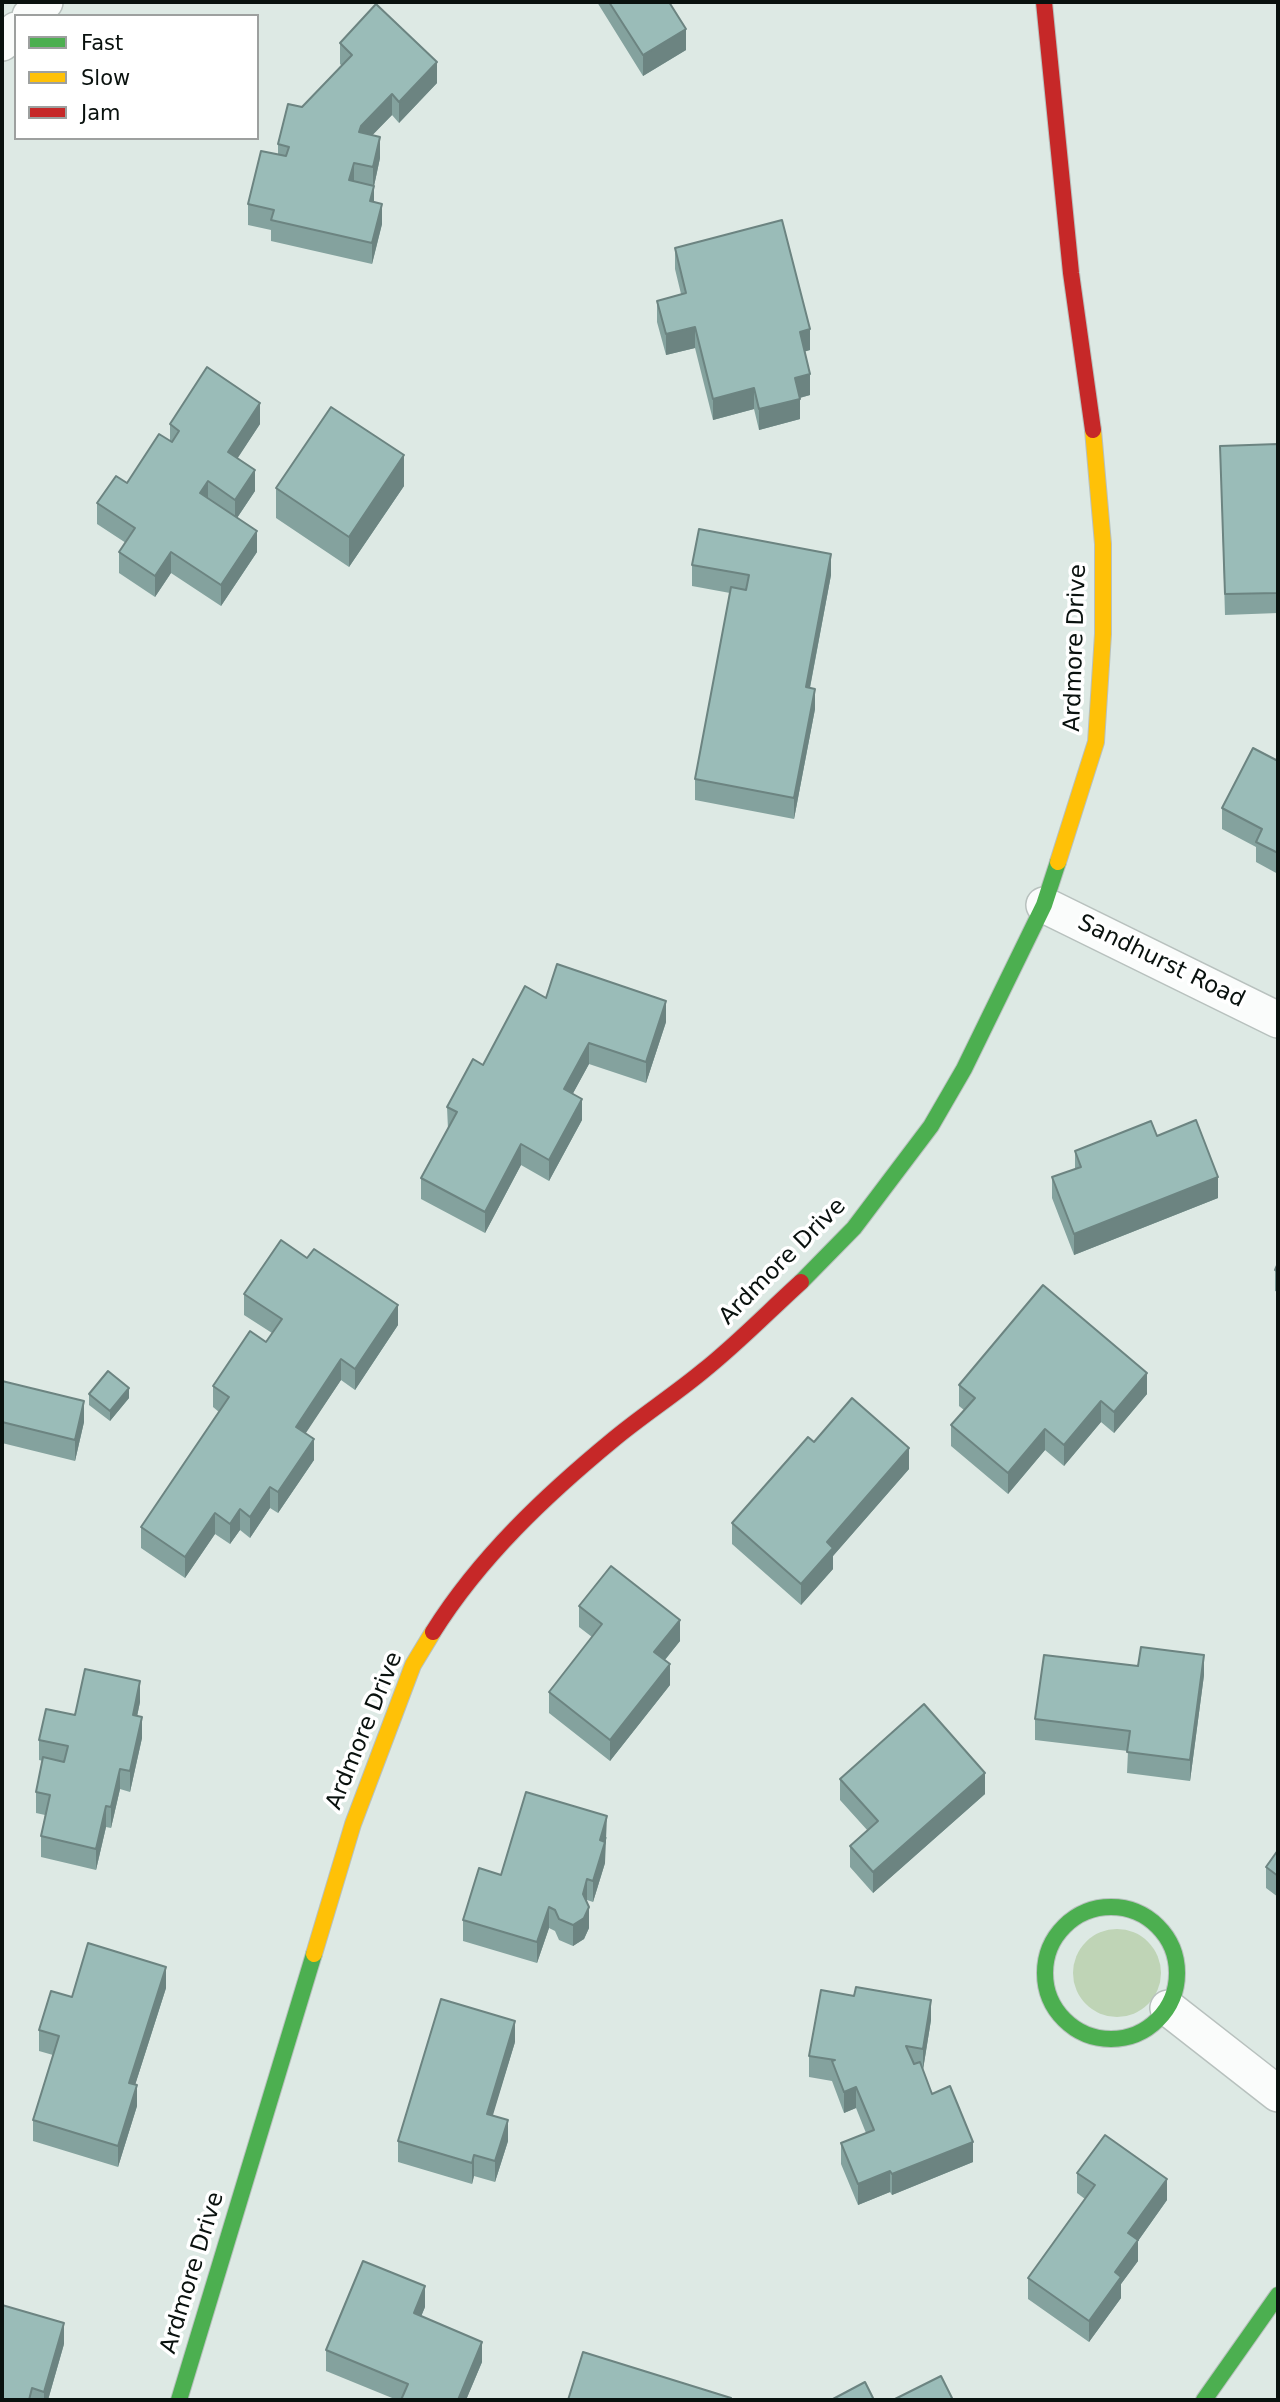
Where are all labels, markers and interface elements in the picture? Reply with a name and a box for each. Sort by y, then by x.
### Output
legend [14,14,259,140]
text: Fast [81,31,123,55]
text: Slow [81,66,130,90]
text: Jam [81,101,121,125]
street label: Ardmore Drive [1059,564,1093,732]
street label: Sandhurst Road [1073,910,1249,1014]
street label: Ardmore Drive [714,1193,852,1331]
street label: Ardmore Drive [321,1648,409,1814]
street label: Ardmore Drive [155,2189,231,2357]

